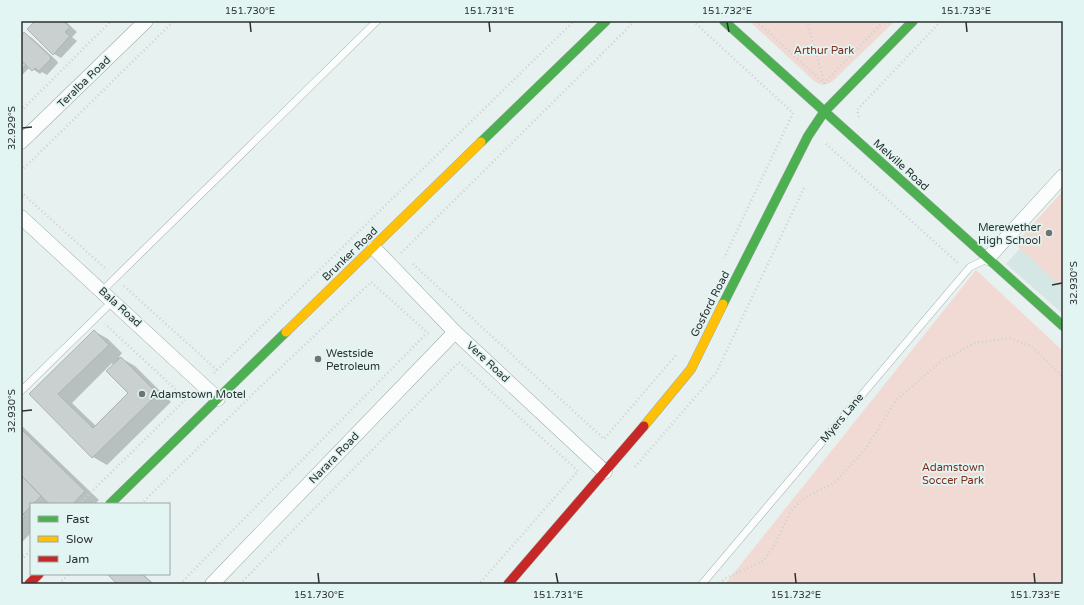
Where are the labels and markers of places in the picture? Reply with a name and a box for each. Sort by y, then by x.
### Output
place label: Merewether High School [978,221,1042,247]
marker: Merewether High School [1044,228,1054,238]
place label: Westside Petroleum [326,347,380,373]
marker: Westside Petroleum [313,354,323,364]
place label: Adamstown Motel [150,388,246,401]
marker: Adamstown Motel [137,389,147,399]

